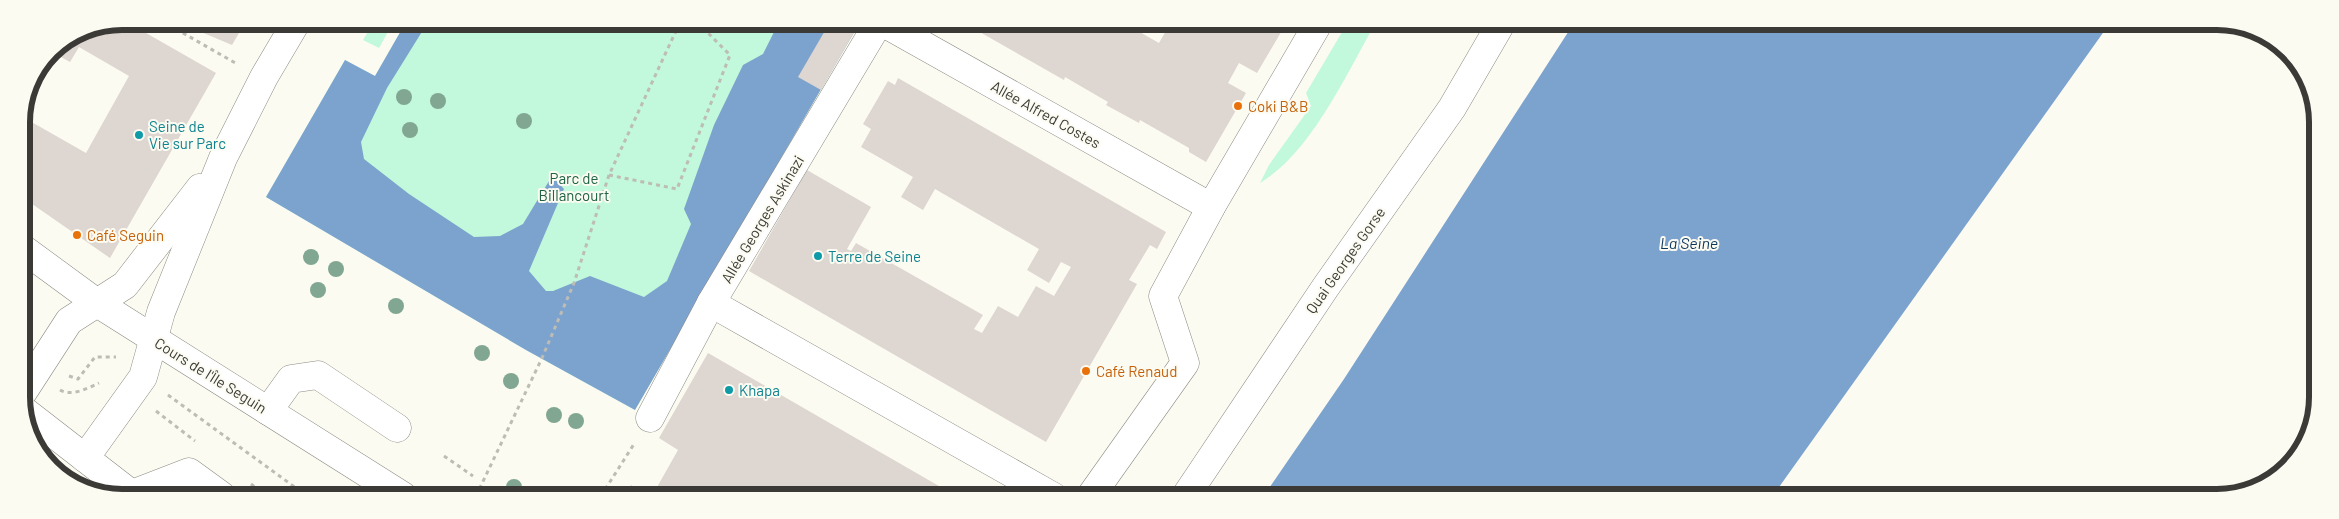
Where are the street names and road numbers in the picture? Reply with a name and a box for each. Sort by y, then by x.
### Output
street label: Allée Alfred Costes [988,76,1104,152]
street label: Allée Georges Askinazi [717,152,807,286]
street label: Quai Georges Gorse [1302,203,1388,317]
street label: Cours de l'Île Seguin [152,333,270,417]

